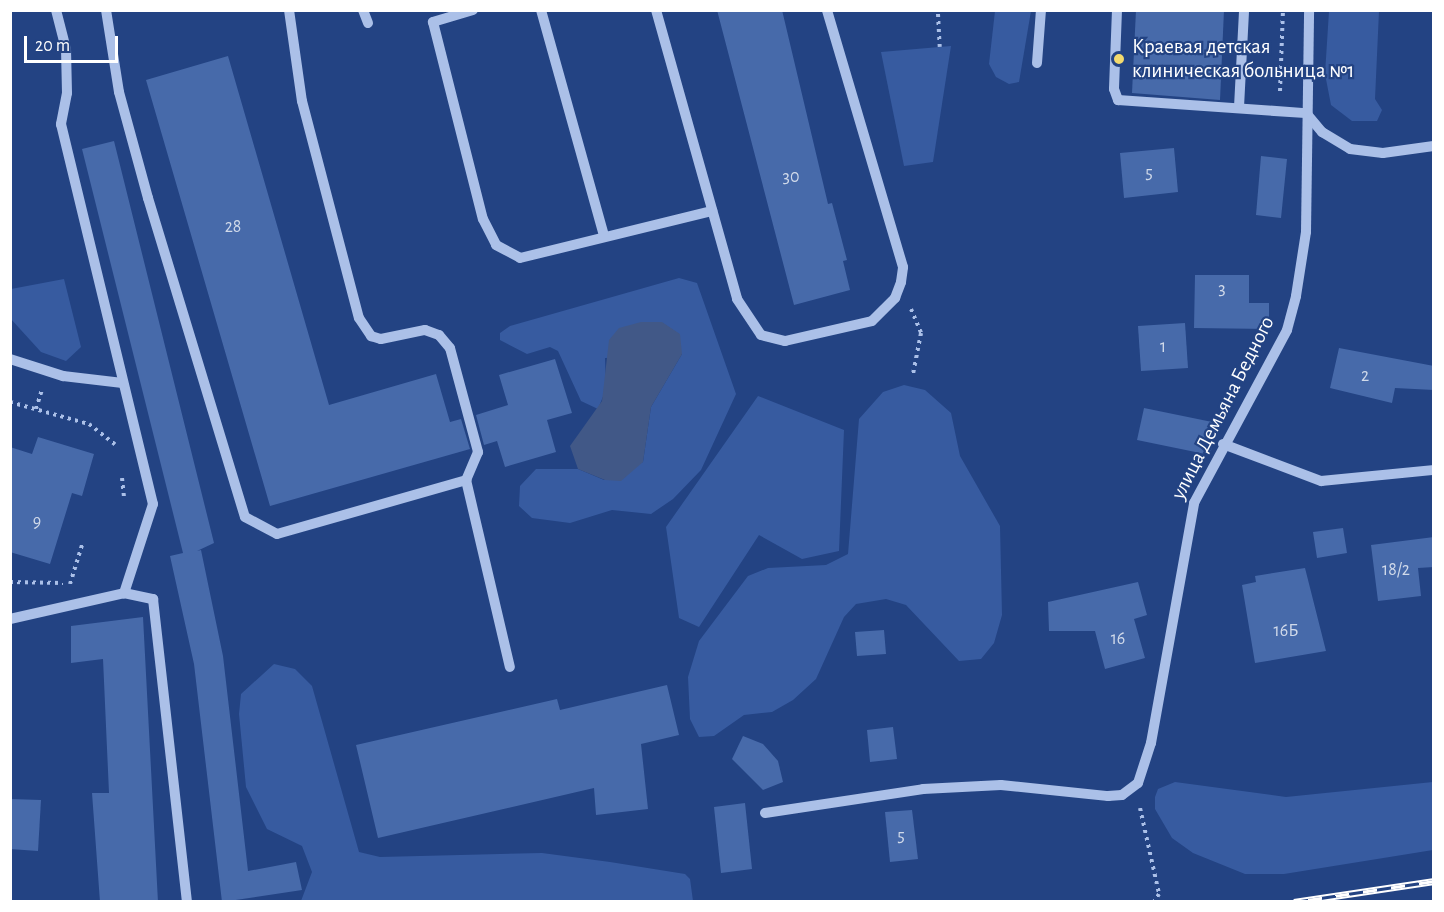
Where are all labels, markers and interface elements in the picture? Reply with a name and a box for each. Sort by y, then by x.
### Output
scale bar [27,24,122,62]
place label: Краевая детская клиническая больница №1 [1132,34,1355,84]
text: 20 m [35,37,70,55]
marker: Краевая детская клиническая больница №1 [1110,50,1128,68]
house number: 5 [1145,162,1153,184]
house number: 30 [783,166,799,188]
house number: 28 [225,216,241,238]
house number: 3 [1218,278,1226,300]
street label: улица Демьяна Бедного [1166,312,1280,504]
house number: 1 [1160,336,1166,358]
house number: 2 [1361,365,1369,387]
house number: 9 [33,511,41,533]
house number: 18/2 [1382,559,1410,581]
house number: 16Б [1274,620,1298,642]
house number: 16 [1111,628,1125,650]
house number: 5 [897,825,905,847]

